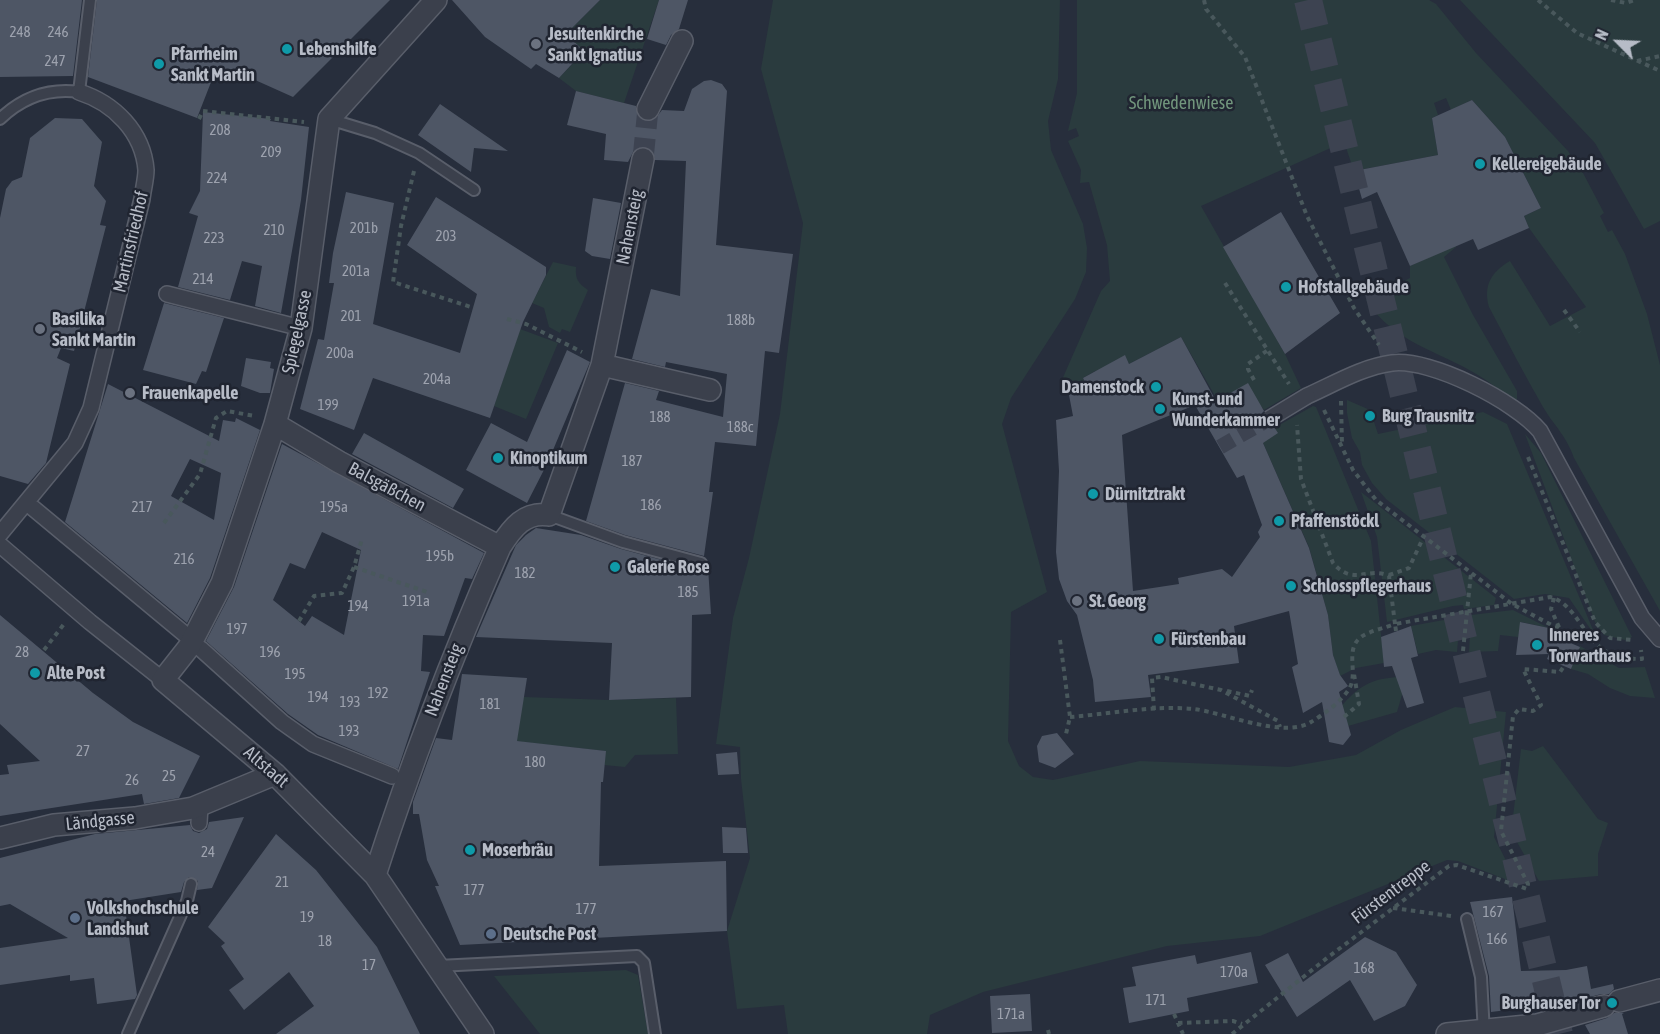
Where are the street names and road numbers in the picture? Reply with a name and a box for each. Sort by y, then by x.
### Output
street label: Nahensteig [612,188,648,266]
street label: Martinsfriedhof [109,189,153,295]
street label: Spiegelgasse [278,288,316,376]
street label: Balsgäßchen [345,458,429,516]
street label: Nahensteig [420,641,468,719]
street label: Altstadt [239,742,293,792]
street label: Ländgasse [64,807,136,835]
street label: Fürstentreppe [1347,855,1435,929]

